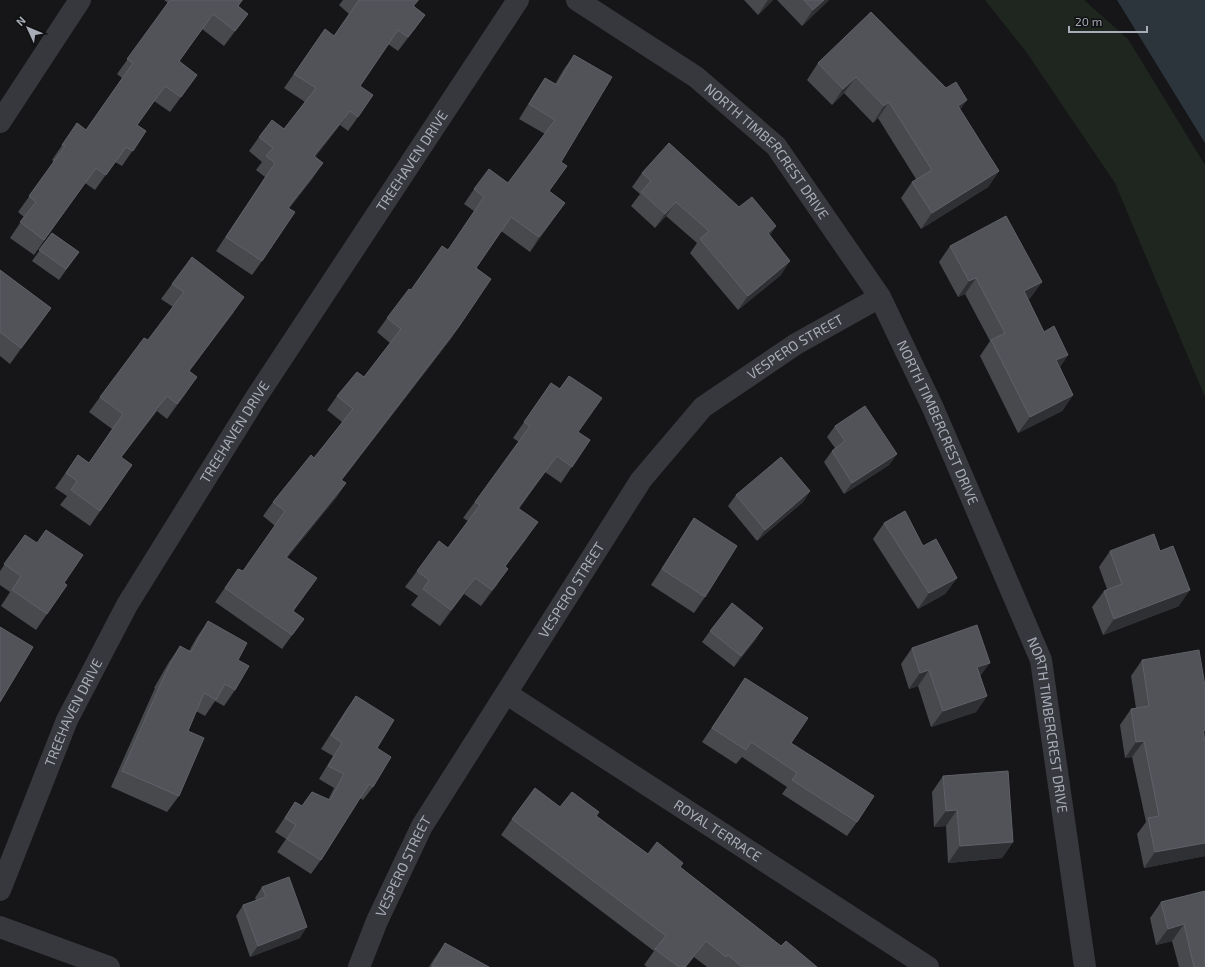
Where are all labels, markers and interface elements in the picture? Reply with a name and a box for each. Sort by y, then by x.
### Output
north arrow [8,8,48,48]
scale bar [1069,8,1147,34]
text: N [13,13,28,28]
text: 20 m [1075,14,1102,28]
street label: NORTH TIMBERCREST DRIVE [701,79,833,222]
street label: TREEHAVEN DRIVE [372,107,451,214]
street label: VESPERO STREET [744,310,846,383]
street label: NORTH TIMBERCREST DRIVE [894,337,983,507]
street label: TREEHAVEN DRIVE [196,377,273,486]
street label: VESPERO STREET [534,539,608,641]
street label: NORTH TIMBERCREST DRIVE [1024,634,1072,814]
street label: TREEHAVEN DRIVE [40,655,106,769]
street label: ROYAL TERRACE [671,795,765,865]
street label: VESPERO STREET [371,812,434,919]

